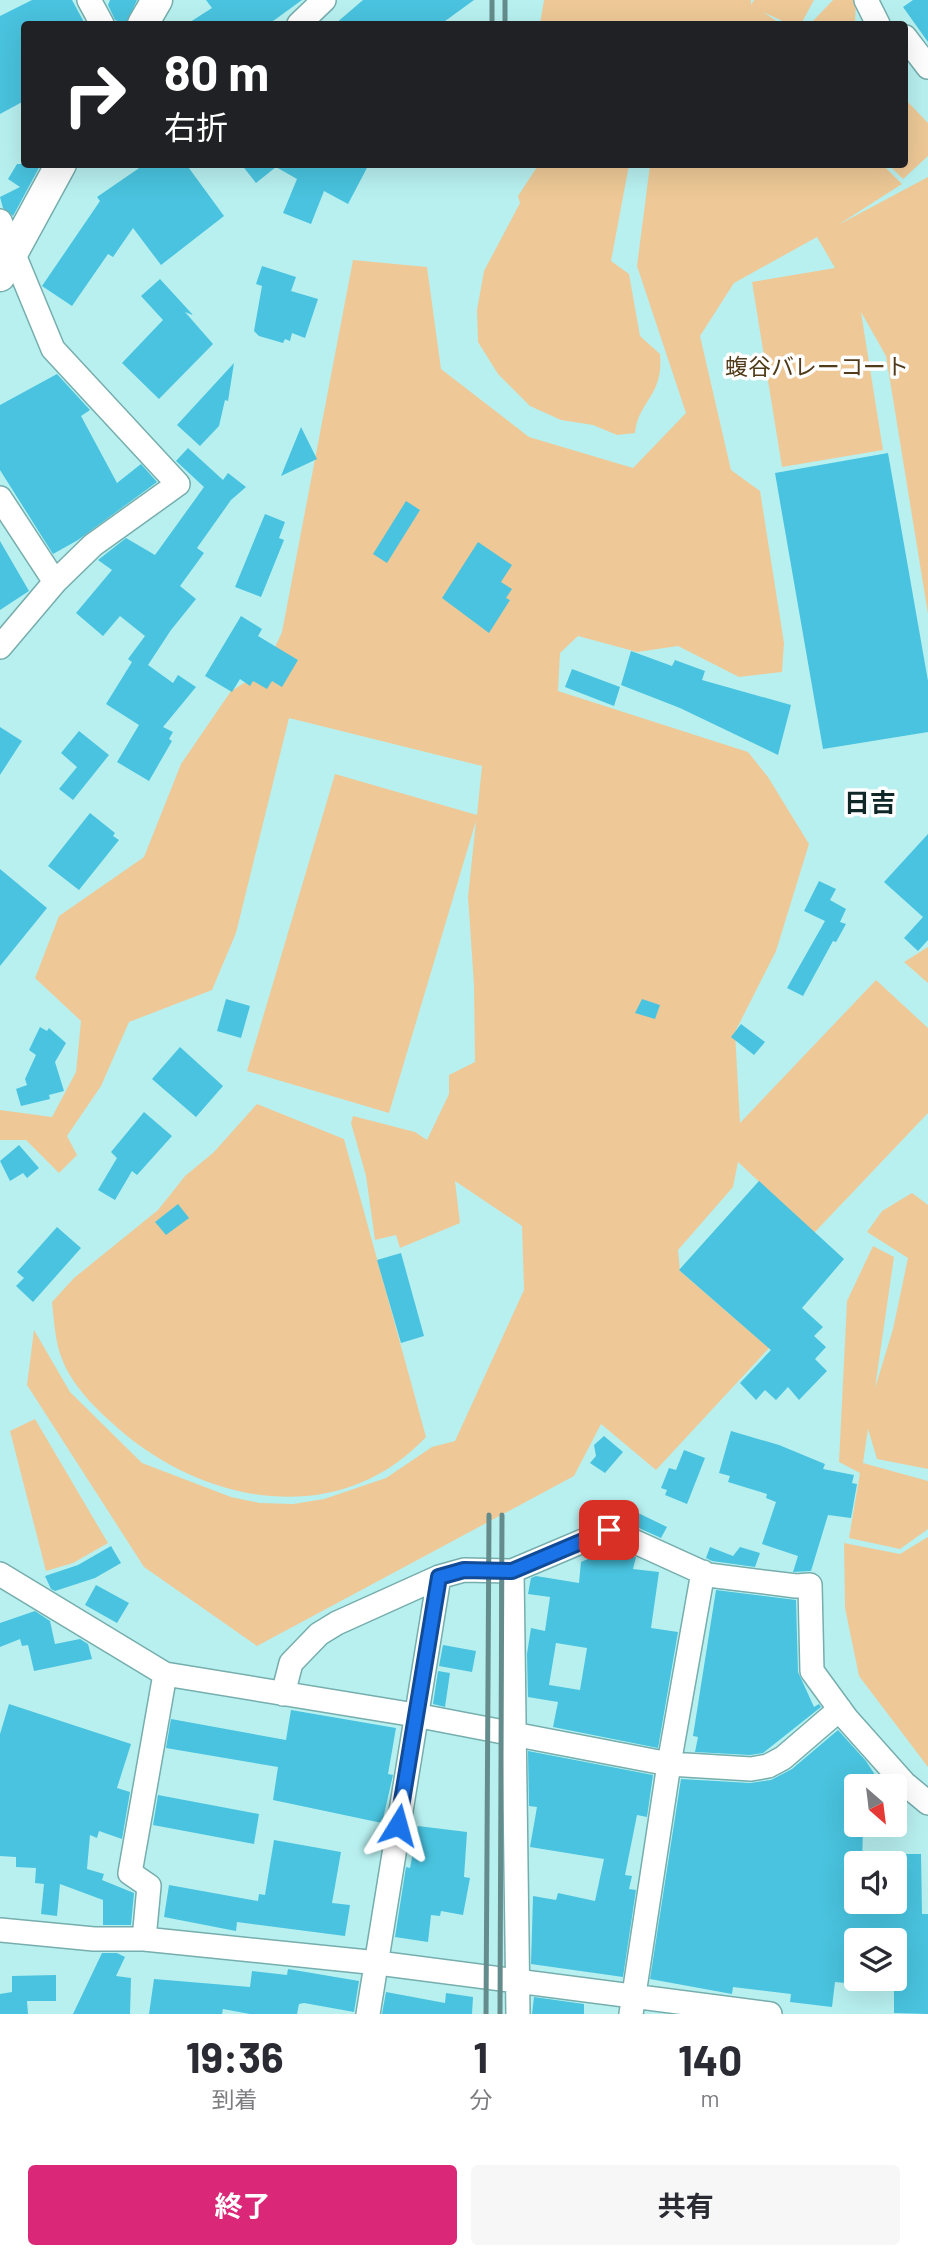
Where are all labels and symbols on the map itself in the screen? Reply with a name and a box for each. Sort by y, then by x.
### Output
park label: 蝮谷バレーコート [725,352,909,380]
district label: 日吉 [844,786,896,817]
pin [579,1500,639,1560]
north arrow [844,1774,906,1838]
position arrow [361,1788,435,1862]

